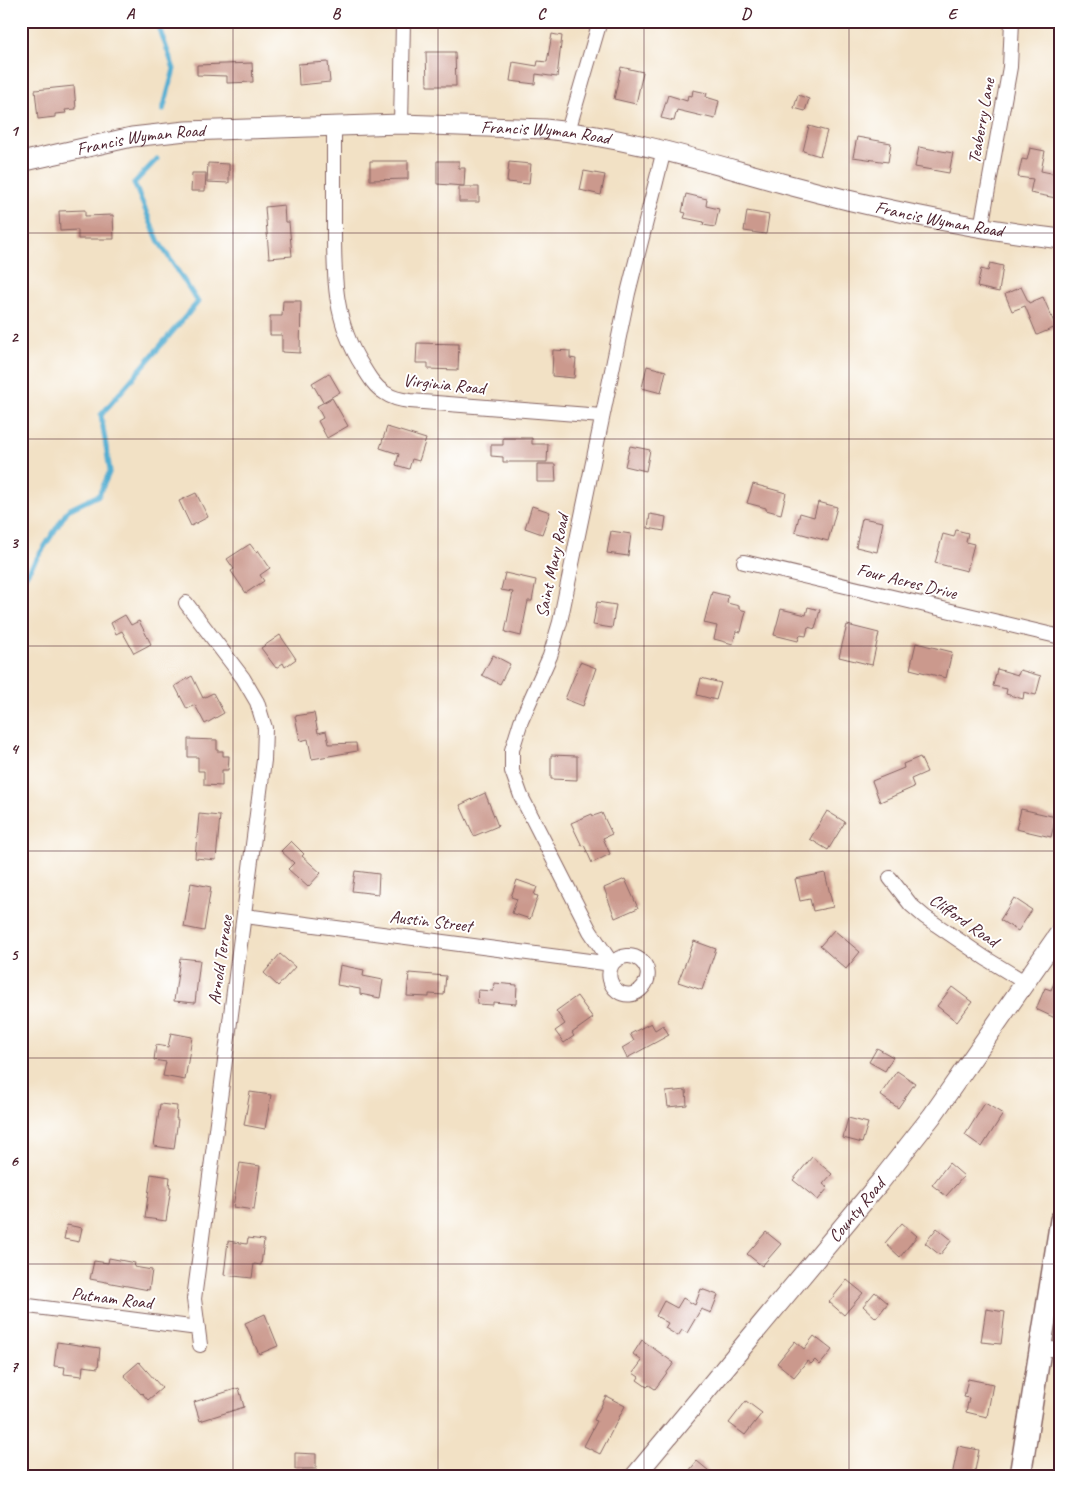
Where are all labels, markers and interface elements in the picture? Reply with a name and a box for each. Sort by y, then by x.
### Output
text: A [126,4,136,24]
text: B [332,4,342,24]
text: C [537,4,547,24]
text: D [741,4,752,24]
text: E [948,4,959,24]
street label: Teaberry Lane [963,75,1000,165]
street label: Francis Wyman Road [481,116,615,150]
street label: Francis Wyman Road [74,119,208,160]
text: 1 [10,121,19,141]
street label: Francis Wyman Road [873,196,1007,242]
text: 2 [10,327,19,347]
street label: Virginia Road [402,369,489,400]
street label: Saint Mary Road [530,510,574,620]
text: 3 [10,533,19,553]
street label: Four Acres Drive [855,558,960,604]
text: 4 [10,739,19,759]
street label: Clifford Road [925,888,1005,953]
street label: Austin Street [389,905,476,937]
street label: Arnold Terrace [203,913,237,1006]
text: 5 [11,945,20,965]
text: 6 [10,1151,19,1171]
street label: County Road [823,1171,891,1247]
street label: Putnam Road [70,1282,156,1314]
text: 7 [10,1357,19,1377]

